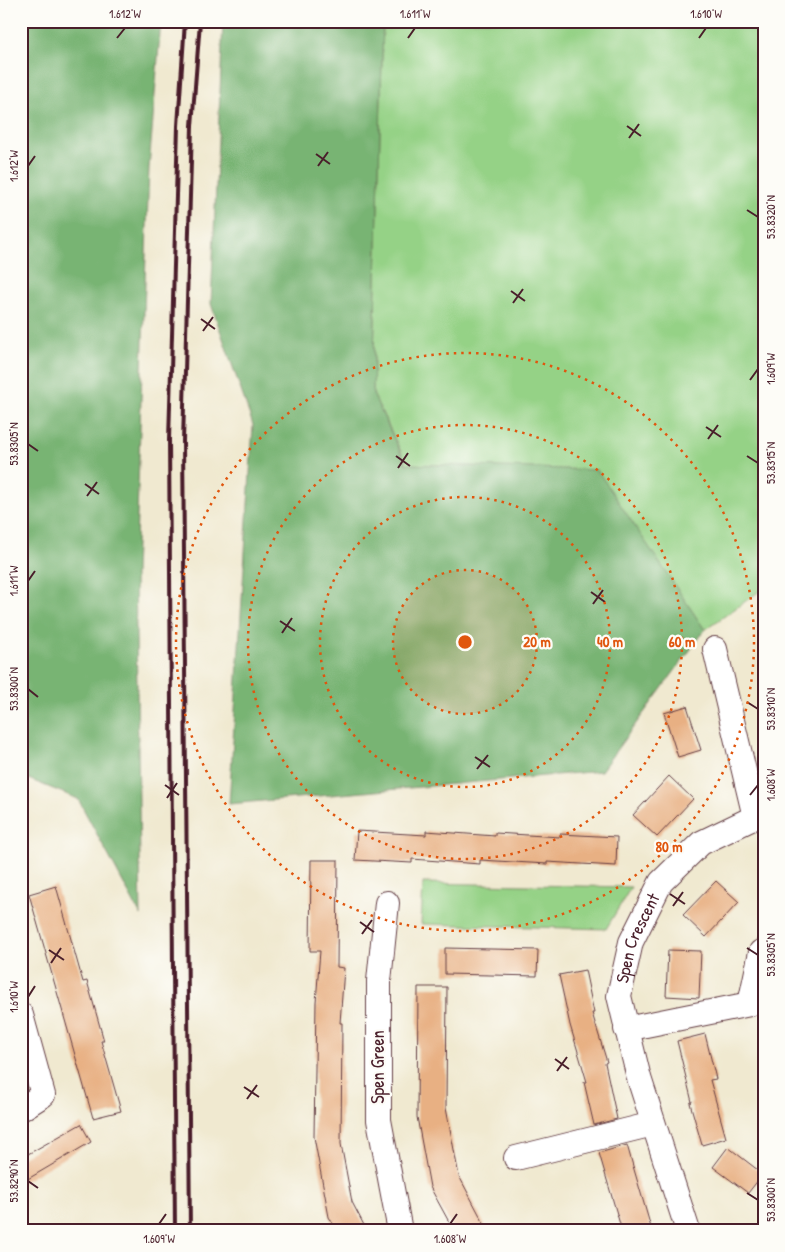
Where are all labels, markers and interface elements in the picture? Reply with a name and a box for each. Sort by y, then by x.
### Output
text: 1.612°W [109,5,142,22]
text: 1.611°W [400,5,431,22]
text: 1.610°W [690,5,722,22]
text: 1.612°W [5,149,22,182]
text: 53.8320°N [762,195,779,239]
text: 1.609°W [762,353,779,385]
text: 53.8305°N [5,422,22,466]
text: 53.8315°N [762,442,779,484]
text: 1.611°W [5,565,22,596]
text: 20 m [523,631,551,652]
text: 40 m [597,631,623,652]
text: 60 m [669,631,695,652]
centre of rings [456,633,474,651]
text: 53.8300°N [5,667,22,711]
text: 53.8310°N [762,688,779,730]
text: 1.608°W [762,768,779,801]
text: 80 m [656,836,682,857]
street label: Spen Crescent [609,888,666,985]
text: 53.8305°N [762,933,779,977]
text: 1.610°W [5,981,22,1013]
street label: Spen Green [365,1030,390,1104]
text: 53.8290°N [5,1160,22,1202]
text: 53.8300°N [762,1178,779,1222]
text: 1.609°W [143,1230,175,1247]
text: 1.608°W [434,1230,467,1247]

